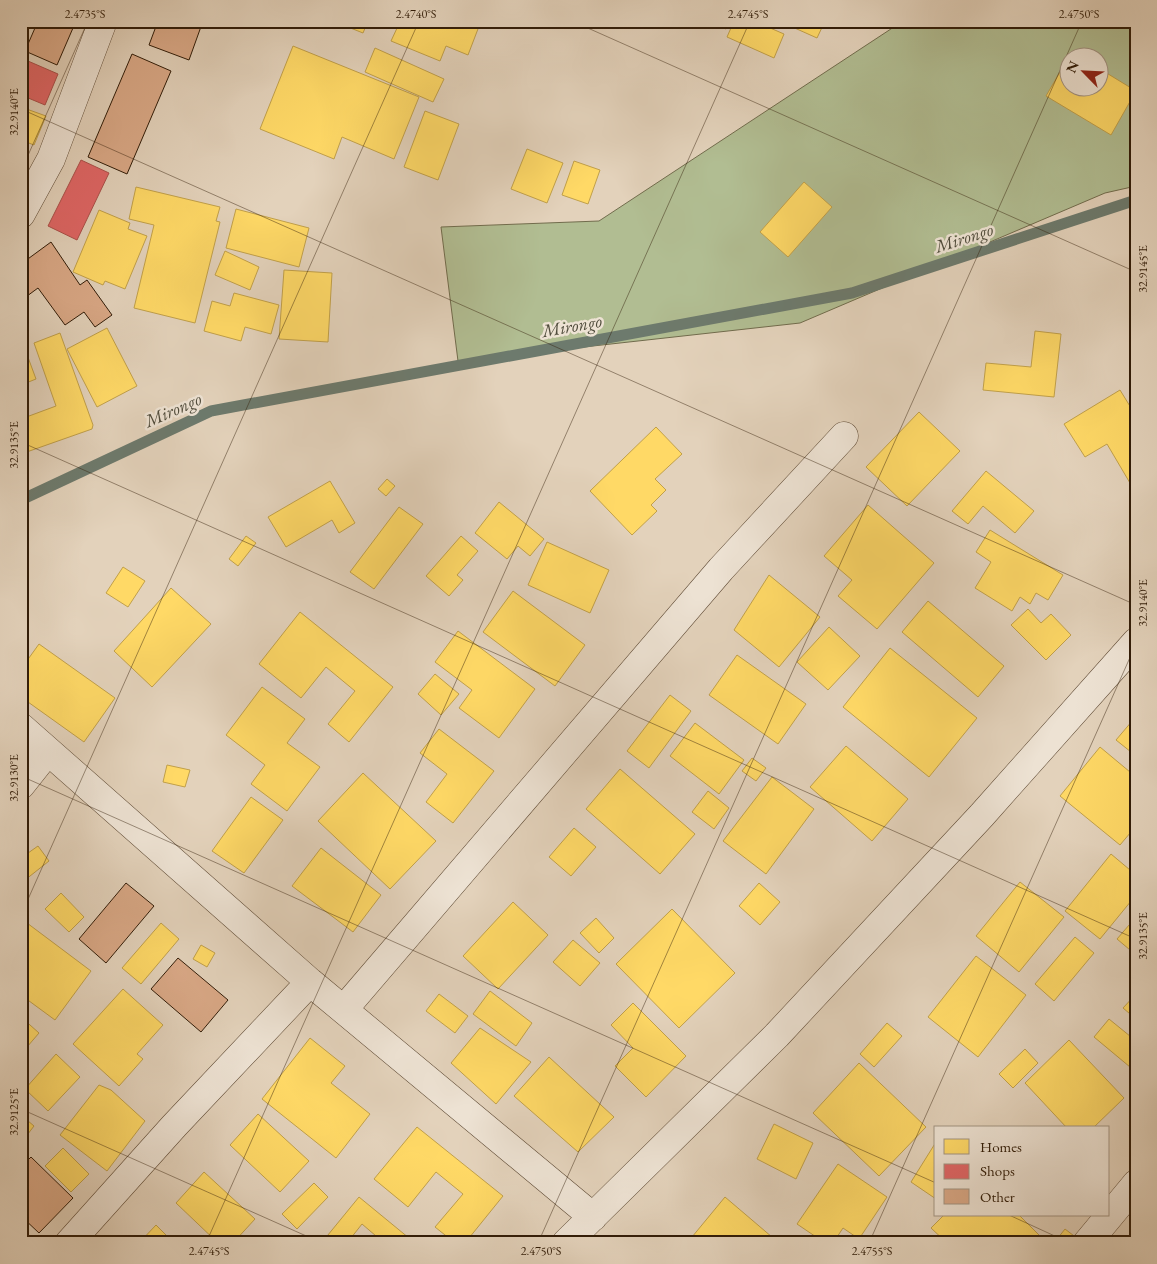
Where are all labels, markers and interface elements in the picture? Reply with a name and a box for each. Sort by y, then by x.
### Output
text: 2.4735°S [65,6,106,22]
text: 2.4740°S [396,6,437,22]
text: 2.4745°S [728,6,769,22]
text: 2.4750°S [1059,6,1100,22]
north arrow [1060,48,1110,98]
text: N [1062,57,1083,76]
text: 32.9140°E [6,88,22,136]
water label: Mirongo [931,217,997,259]
text: 32.9145°E [1135,245,1151,293]
water label: Mirongo [539,309,604,343]
water label: Mirongo [140,387,206,434]
text: 32.9135°E [6,421,22,469]
text: 32.9140°E [1135,579,1151,627]
text: 32.9130°E [6,754,22,802]
text: 32.9135°E [1135,912,1151,960]
text: 32.9125°E [6,1088,22,1136]
legend [934,1126,1110,1216]
text: Homes [980,1137,1022,1156]
text: Shops [980,1161,1015,1180]
text: Other [980,1187,1015,1206]
text: 2.4745°S [189,1243,230,1259]
text: 2.4750°S [521,1243,562,1259]
text: 2.4755°S [852,1243,893,1259]

